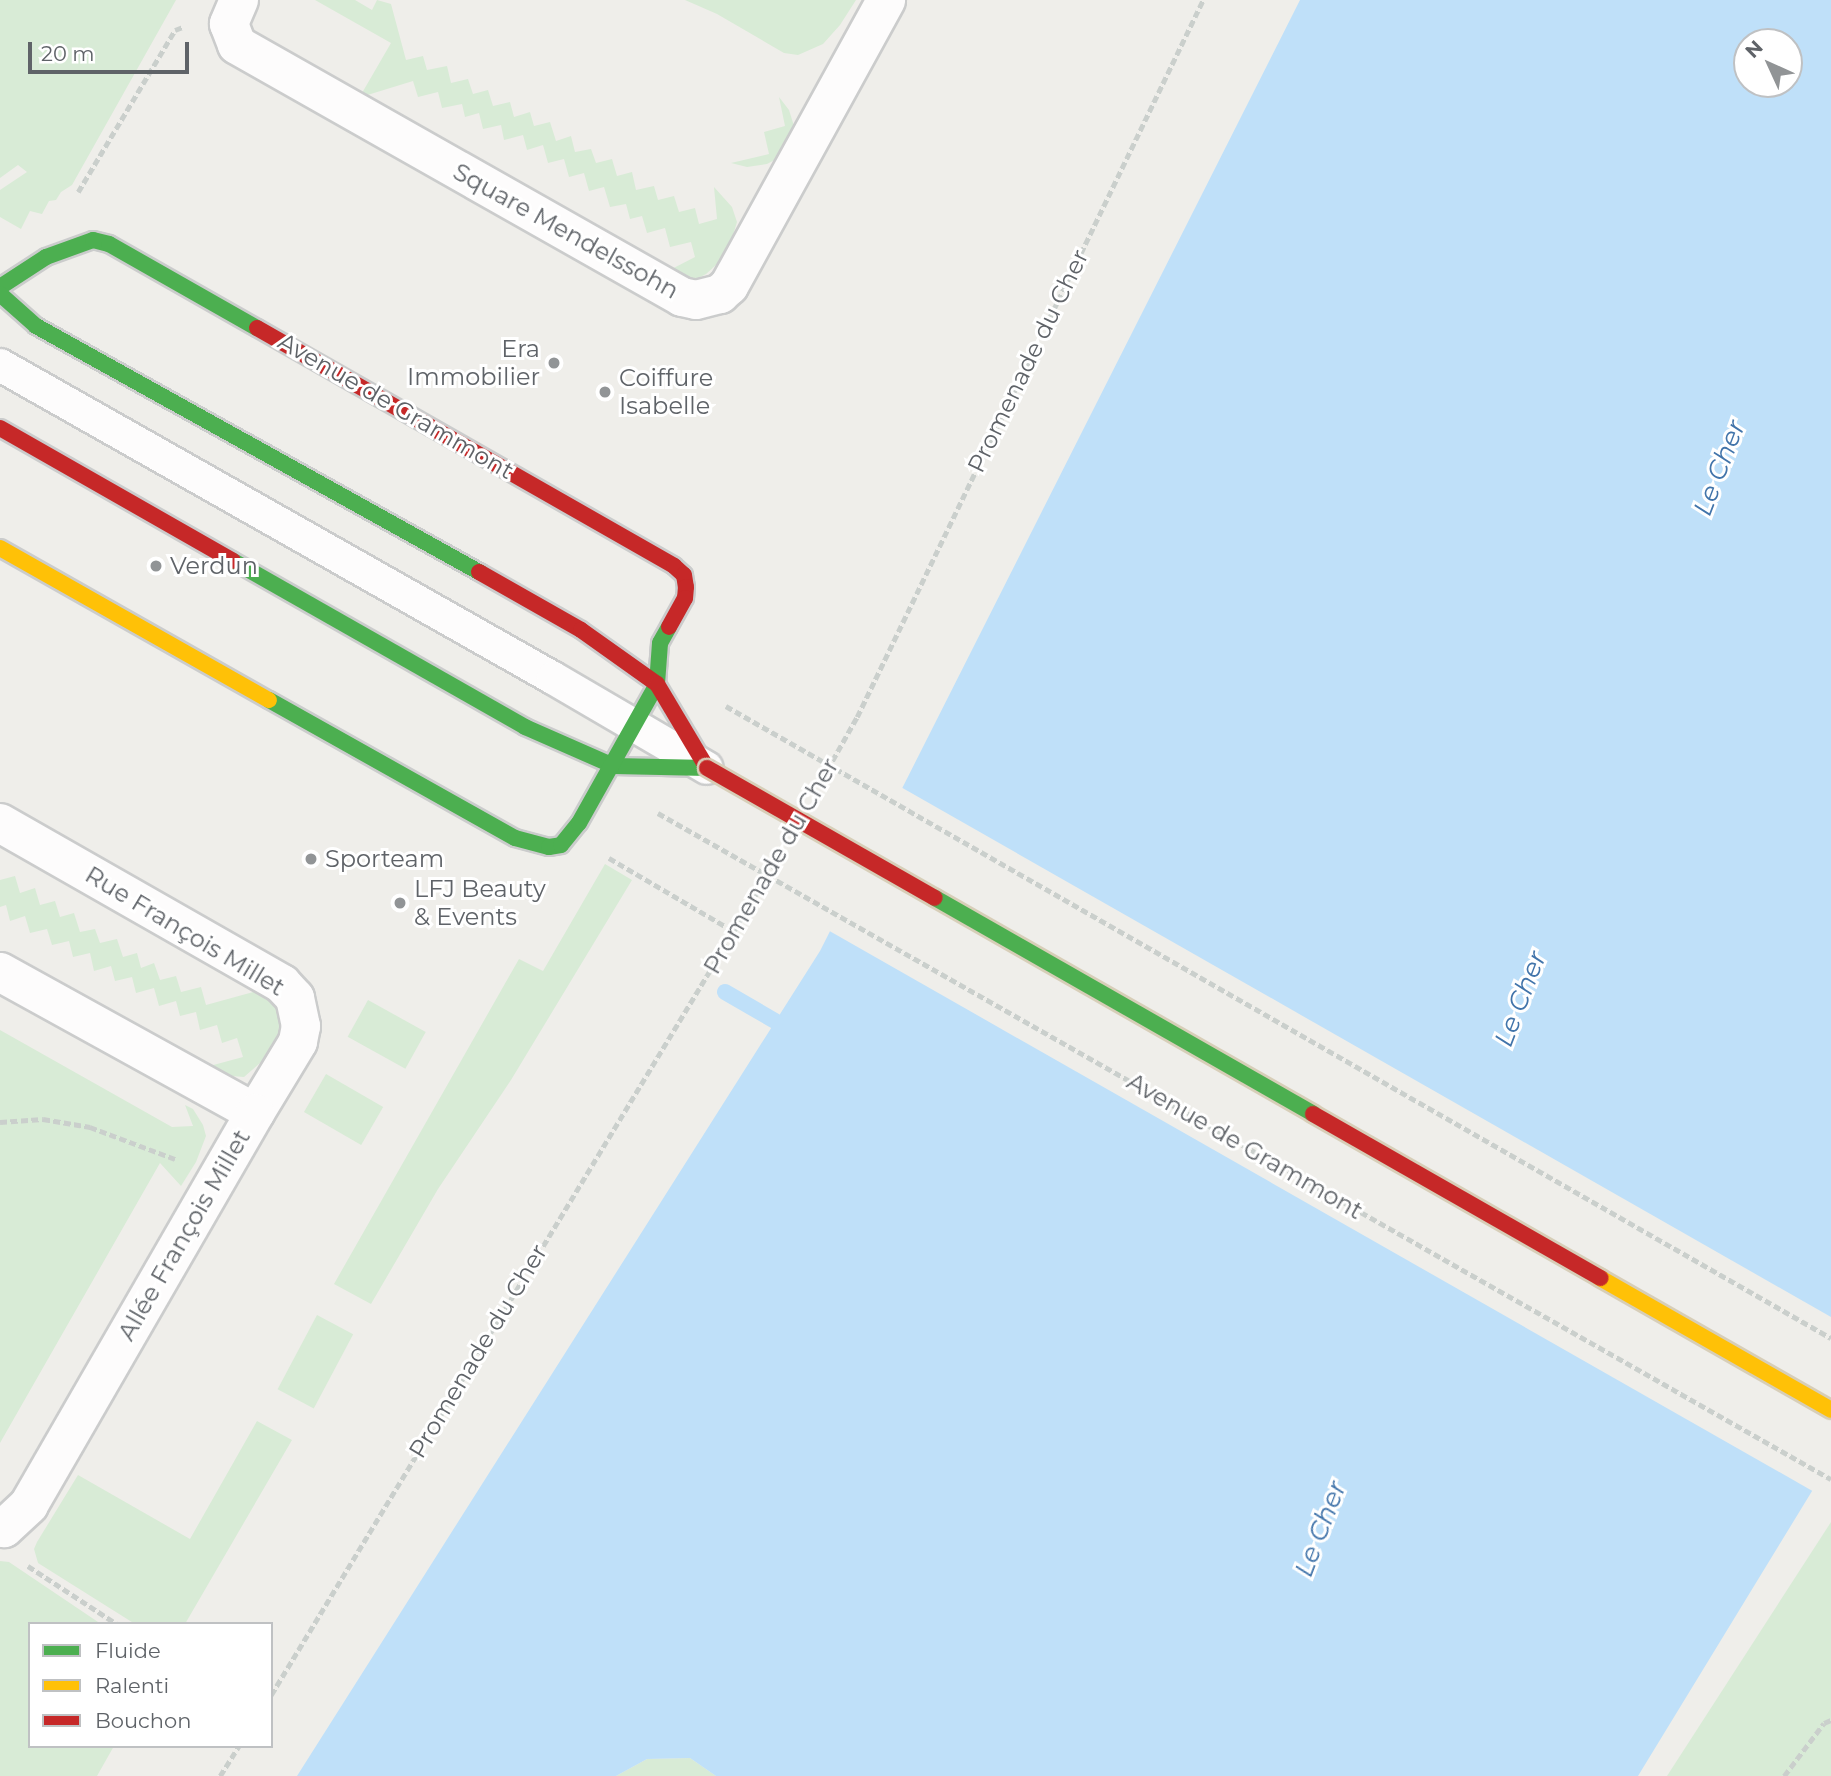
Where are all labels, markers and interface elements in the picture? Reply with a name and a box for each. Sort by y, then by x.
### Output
scale bar [32,28,192,72]
north arrow [1733,28,1803,98]
text: N [1741,36,1768,63]
text: 20 m [41,41,95,66]
street label: Square Mendelssohn [448,157,684,305]
street label: Promenade du Cher [961,245,1095,477]
street label: Avenue de Grammont [273,327,519,485]
place label: Era Immobilier [407,335,540,391]
marker: Era Immobilier [546,355,562,371]
place label: Coiffure Isabelle [619,364,713,420]
marker: Coiffure Isabelle [597,384,613,400]
water label: Le Cher [1688,416,1752,520]
place label: Verdun [170,552,258,580]
marker: Verdun [148,558,164,574]
street label: Promenade du Cher [697,753,845,979]
place label: Sporteam [325,845,444,873]
marker: Sporteam [303,851,319,867]
street label: Rue François Millet [80,860,290,1002]
place label: LFJ Beauty & Events [414,875,546,931]
marker: LFJ Beauty & Events [392,895,408,911]
water label: Le Cher [1489,947,1553,1051]
street label: Avenue de Grammont [1122,1067,1368,1225]
street label: Allée François Millet [112,1124,256,1346]
street label: Promenade du Cher [403,1239,553,1463]
water label: Le Cher [1289,1477,1353,1581]
legend [28,1622,273,1748]
text: Fluide [95,1638,161,1663]
text: Ralenti [95,1673,169,1698]
text: Bouchon [95,1708,191,1733]

